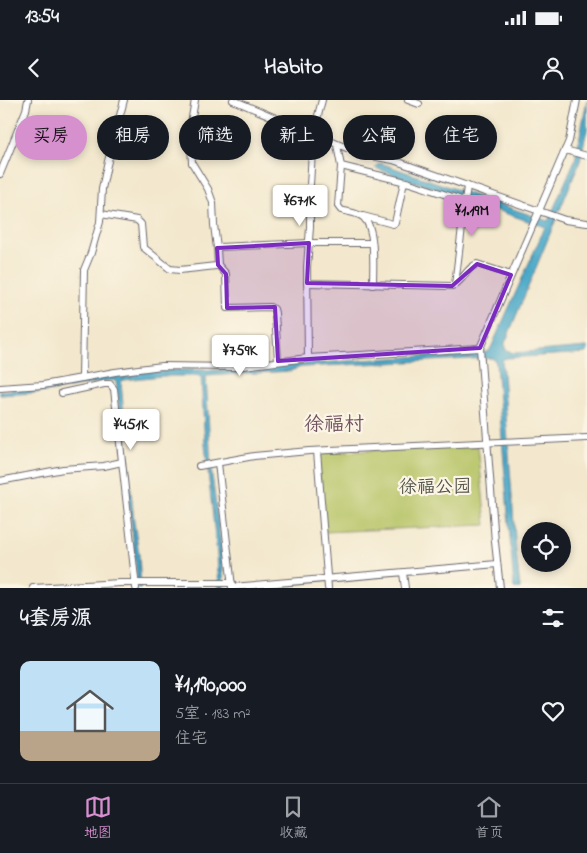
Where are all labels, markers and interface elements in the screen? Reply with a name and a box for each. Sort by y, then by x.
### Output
text: 13:54 [25,4,59,31]
text: Habito [264,52,323,84]
icon: back [20,54,48,82]
icon: person [539,54,567,82]
chip: 买房 [15,115,87,160]
chip: 租房 [97,115,169,160]
chip: 筛选 [179,115,251,160]
chip: 新上 [261,115,333,160]
chip: 公寓 [343,115,415,160]
chip: 住宅 [425,115,497,160]
pin: ¥671K [265,184,335,227]
text: ¥671K [284,189,316,213]
pin: ¥1.19M [431,194,513,237]
text: ¥1.19M [455,199,489,223]
pin: ¥759K [205,334,275,377]
text: ¥759K [223,339,257,363]
pin: ¥451K [96,408,166,451]
district label: 徐福村 [304,411,364,440]
text: ¥451K [114,413,148,437]
park label: 徐福公园 [399,475,471,501]
map controls [521,522,571,572]
button: locate [521,522,571,572]
text: 4套房源 [20,604,92,634]
icon: filters [539,604,567,632]
text: ¥1,190,000 [175,671,246,701]
icon: home [60,681,120,741]
icon: heart [539,697,567,725]
text: 5室 · 183 m² [175,702,250,726]
text: 住宅 [175,727,207,751]
tab: 地图 [84,793,112,844]
tab: 收藏 [279,793,307,844]
tab: 首页 [475,793,503,844]

